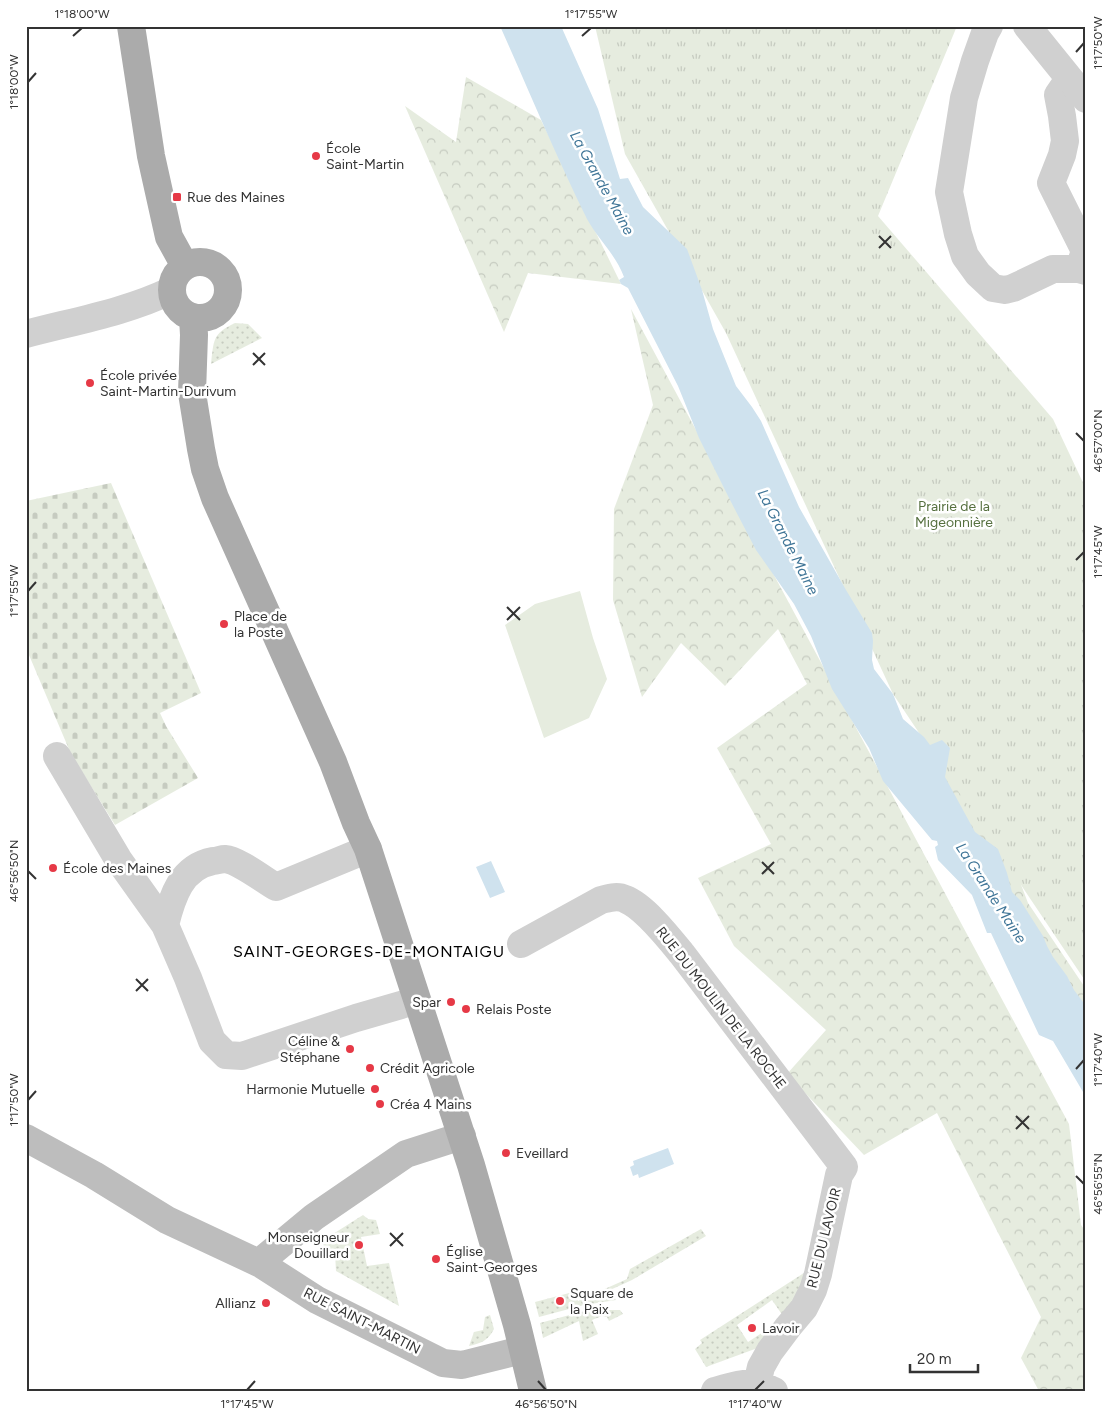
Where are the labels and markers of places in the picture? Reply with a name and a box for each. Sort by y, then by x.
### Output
place label: École Saint-Martin [326,140,404,173]
marker: École Saint-Martin [310,150,322,162]
place label: Rue des Maines [187,189,285,206]
marker: Rue des Maines [171,191,183,203]
place label: École privée Saint-Martin-Durivum [100,367,236,400]
marker: École privée Saint-Martin-Durivum [84,377,96,389]
place label: Place de la Poste [234,608,287,641]
marker: Place de la Poste [218,618,230,630]
place label: École des Maines [63,860,171,877]
marker: École des Maines [47,862,59,874]
place label: Spar [412,994,441,1011]
marker: Spar [445,996,457,1008]
place label: Relais Poste [476,1001,552,1018]
marker: Relais Poste [460,1003,472,1015]
place label: Céline & Stéphane [280,1033,340,1066]
marker: Céline & Stéphane [344,1043,356,1055]
place label: Crédit Agricole [380,1060,475,1077]
marker: Crédit Agricole [364,1062,376,1074]
place label: Harmonie Mutuelle [246,1081,365,1098]
marker: Harmonie Mutuelle [369,1083,381,1095]
place label: Créa 4 Mains [390,1096,472,1113]
marker: Créa 4 Mains [374,1098,386,1110]
place label: Eveillard [516,1145,569,1162]
marker: Eveillard [500,1147,512,1159]
place label: Monseigneur Douillard [268,1229,349,1262]
marker: Monseigneur Douillard [353,1239,365,1251]
place label: Église Saint-Georges [446,1243,537,1276]
marker: Église Saint-Georges [430,1253,442,1265]
place label: Square de la Paix [570,1285,634,1318]
place label: Allianz [215,1295,256,1312]
marker: Square de la Paix [554,1295,566,1307]
marker: Allianz [260,1297,272,1309]
place label: Lavoir [762,1320,800,1337]
marker: Lavoir [746,1322,758,1334]

